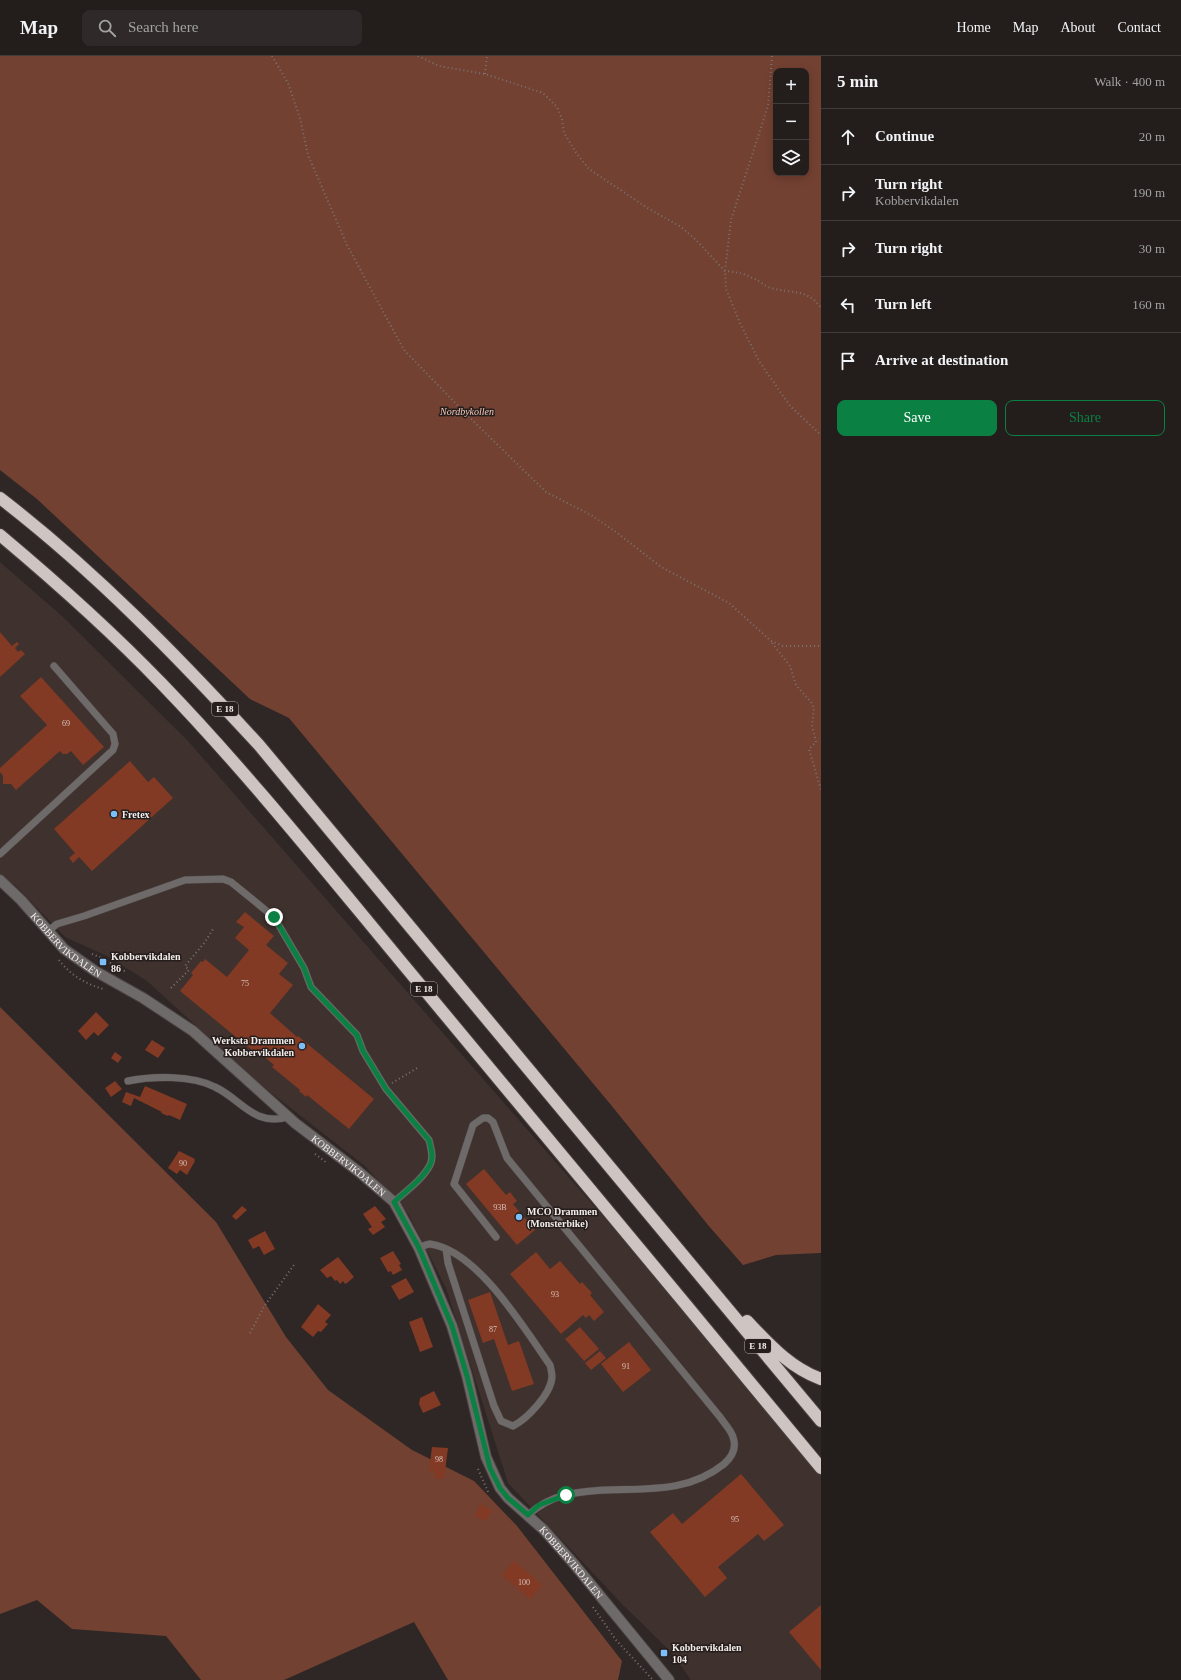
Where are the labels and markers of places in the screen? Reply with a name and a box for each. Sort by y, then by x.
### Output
marker: Fretex [109,809,119,819]
place label: Fretex [122,809,150,820]
place label: Kobbervikdalen 86 [111,951,181,974]
marker: Kobbervikdalen 86 [98,957,108,967]
place label: Werksta Drammen Kobbervikdalen [212,1035,294,1058]
marker: Werksta Drammen Kobbervikdalen [297,1041,307,1051]
place label: MCO Drammen (Monsterbike) [527,1206,598,1230]
marker: MCO Drammen (Monsterbike) [514,1212,524,1222]
place label: Kobbervikdalen 104 [672,1642,742,1665]
marker: Kobbervikdalen 104 [659,1648,669,1658]

